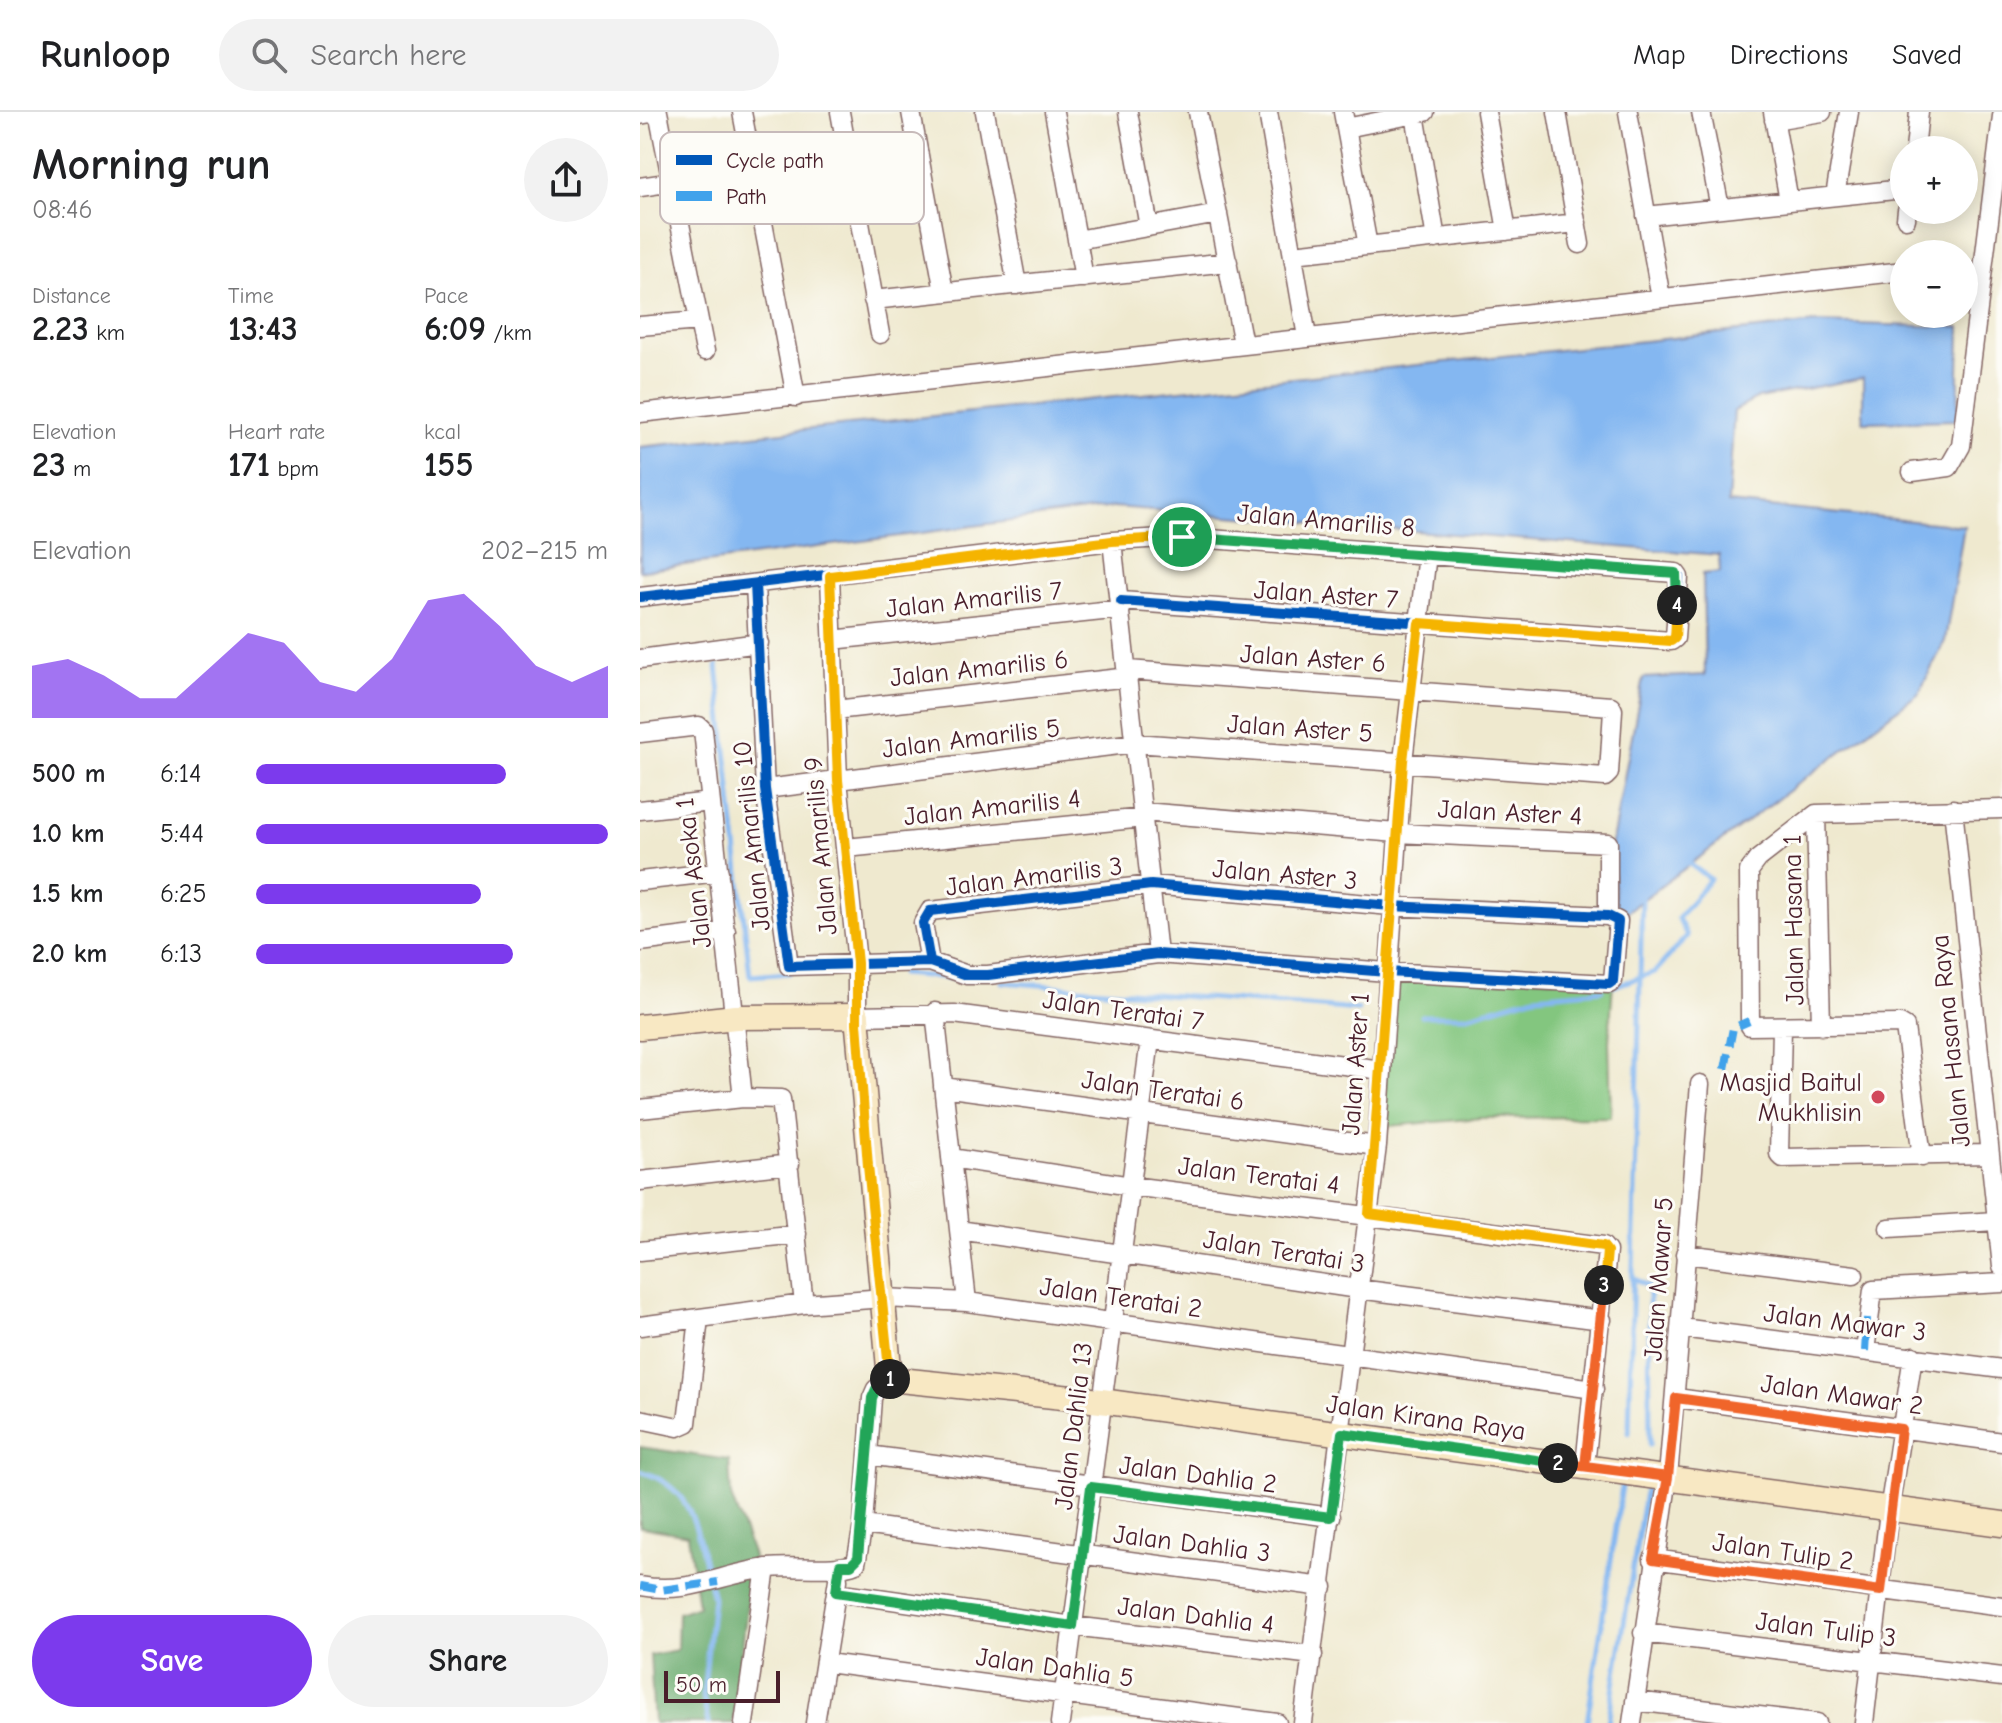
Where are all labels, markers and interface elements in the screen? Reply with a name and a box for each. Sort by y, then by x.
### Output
search box [219,19,779,91]
text: Runloop [40,33,171,77]
icon: search [247,33,291,77]
text: Search here [311,38,467,73]
text: Map [1633,39,1686,71]
text: Directions [1730,39,1848,71]
text: Saved [1892,39,1962,71]
legend [660,132,924,224]
map controls [1890,136,1978,328]
button: + [1890,136,1978,224]
button: share [524,138,608,222]
text: Morning run [32,139,271,190]
text: Cycle path [726,148,824,174]
text: Path [726,184,767,210]
text: 08:46 [32,195,93,225]
button: − [1890,240,1978,328]
text: Distance [32,283,111,309]
text: Time [228,283,274,309]
text: Pace [424,283,468,309]
text: 2.23 [32,309,89,349]
text: 13:43 [228,309,298,349]
text: 6:09 [424,309,486,349]
text: km [89,320,125,346]
text: /km [486,320,532,346]
text: Elevation [32,419,116,445]
text: Heart rate [228,419,325,445]
text: kcal [424,419,461,445]
text: 23 [32,445,66,485]
text: 171 [228,445,270,485]
text: 155 [424,445,473,485]
text: m [66,456,91,482]
text: bpm [270,456,319,482]
street label: Jalan Amarilis 8 [1236,498,1416,544]
pin [1148,503,1216,571]
icon: arrive [1160,515,1204,559]
text: Elevation [32,536,132,566]
text: 202–215 m [481,536,608,566]
street label: Jalan Aster 7 [1253,575,1399,615]
street label: Jalan Amarilis 7 [884,576,1064,624]
pin: 4 [1657,585,1697,625]
text: 4 [1672,592,1682,618]
street label: Jalan Aster 6 [1239,639,1387,679]
street label: Jalan Amarilis 6 [889,645,1070,693]
street label: Jalan Aster 5 [1226,709,1374,749]
street label: Jalan Amarilis 5 [881,713,1062,765]
street label: Jalan Amarilis 10 [727,739,777,932]
street label: Jalan Amarilis 9 [798,756,844,936]
text: 500 m [32,759,106,789]
text: 6:14 [160,759,202,789]
street label: Jalan Amarilis 4 [902,784,1082,832]
street label: Jalan Aster 4 [1437,794,1583,832]
street label: Jalan Asoka 1 [670,796,718,950]
text: 1.0 km [32,819,104,849]
text: 5:44 [160,819,204,849]
street label: Jalan Hasana 1 [1778,834,1810,1006]
street label: Jalan Amarilis 3 [944,851,1124,903]
street label: Jalan Aster 3 [1211,854,1359,896]
text: 1.5 km [32,879,103,909]
text: 6:25 [160,879,207,909]
street label: Jalan Hasana Raya [1925,933,1977,1149]
text: 2.0 km [32,939,107,969]
text: 6:13 [160,939,202,969]
street label: Jalan Teratai 7 [1040,985,1205,1037]
street label: Jalan Aster 1 [1336,992,1376,1136]
street label: Jalan Teratai 6 [1080,1065,1246,1117]
place label: Masjid Baitul Mukhlisin [1720,1068,1862,1128]
marker: Masjid Baitul Mukhlisin [1869,1088,1887,1106]
street label: Jalan Teratai 4 [1176,1151,1341,1201]
street label: Jalan Mawar 5 [1638,1196,1680,1362]
street label: Jalan Teratai 3 [1201,1224,1367,1280]
pin: 3 [1584,1265,1624,1305]
street label: Jalan Teratai 2 [1038,1272,1204,1324]
text: 3 [1599,1272,1609,1298]
street label: Jalan Mawar 3 [1762,1298,1928,1348]
street label: Jalan Dahlia 13 [1049,1341,1099,1511]
pin: 1 [870,1359,910,1399]
text: 1 [886,1366,894,1392]
street label: Jalan Mawar 2 [1759,1369,1925,1421]
street label: Jalan Kirana Raya [1324,1389,1527,1447]
pin: 2 [1538,1443,1578,1483]
street label: Jalan Dahlia 2 [1117,1450,1278,1500]
text: 2 [1553,1450,1563,1476]
street label: Jalan Dahlia 3 [1112,1519,1272,1569]
street label: Jalan Tulip 2 [1710,1527,1855,1577]
street label: Jalan Dahlia 4 [1116,1592,1276,1640]
street label: Jalan Tulip 3 [1754,1606,1898,1654]
button: Save [32,1615,312,1707]
button: Share [328,1615,608,1707]
street label: Jalan Dahlia 5 [974,1642,1136,1694]
scale bar [664,1667,780,1703]
text: 50 m [676,1672,727,1698]

